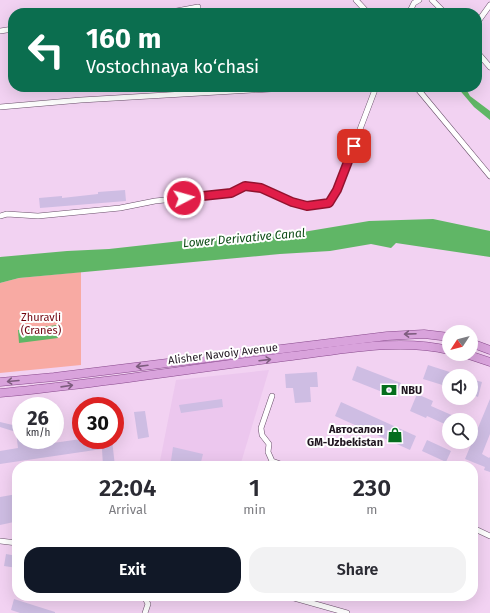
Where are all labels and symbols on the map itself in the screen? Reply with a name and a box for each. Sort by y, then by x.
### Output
pin [337,129,371,163]
position arrow [163,177,205,219]
water label: Lower Derivative Canal [182,226,306,250]
park label: Zhuravli (Cranes) [21,311,62,337]
north arrow [442,325,478,361]
one-way arrow [404,330,417,338]
street label: Alisher Navoiy Avenue [167,341,279,367]
one-way arrow [258,356,271,363]
one-way arrow [136,362,149,370]
one-way arrow [7,377,20,384]
bank icon: NBU [380,381,398,399]
one-way arrow [60,382,73,390]
place label: NBU [401,384,422,397]
speed limit sign: 30 [72,397,124,449]
place label: Автосалон GM-Uzbekistan [307,423,383,449]
shop icon: Автосалон GM-Uzbekistan [386,426,404,444]

